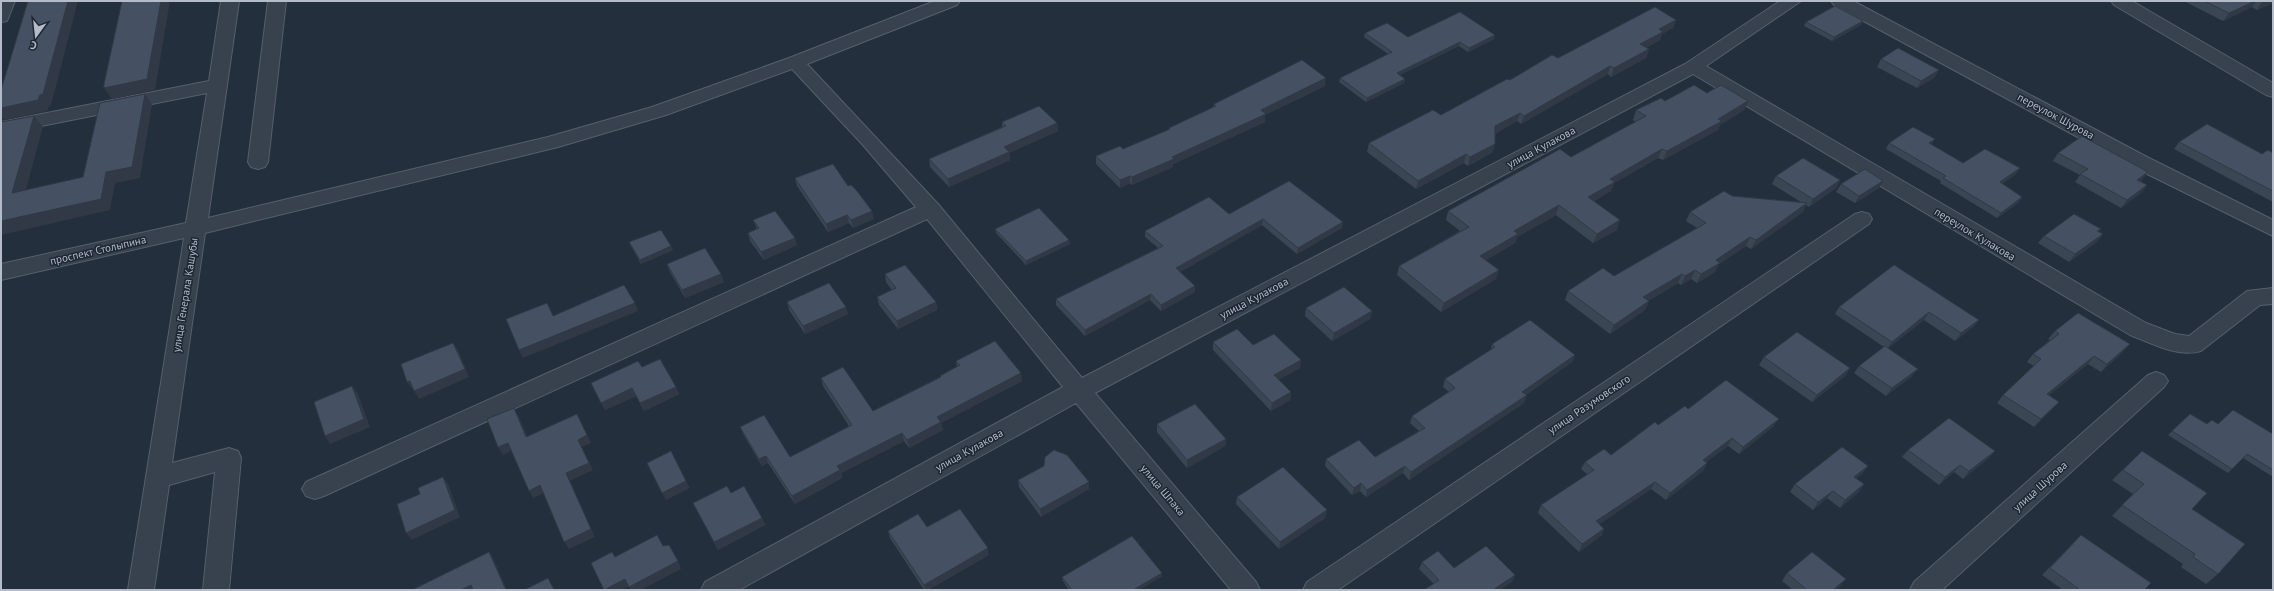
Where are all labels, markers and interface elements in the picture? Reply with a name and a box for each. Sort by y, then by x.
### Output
north arrow [16,16,56,56]
text: С [29,38,38,53]
street label: переулок Шурова [2015,90,2097,142]
street label: улица Кулакова [1504,123,1578,171]
street label: переулок Кулакова [1932,204,2018,264]
street label: проспект Столыпина [49,232,147,268]
street label: улица Генерала Кашубы [169,237,201,353]
street label: улица Кулакова [1217,274,1291,322]
street label: улица Разумовского [1545,371,1633,437]
street label: улица Кулакова [933,426,1005,474]
street label: улица Шурова [2010,458,2070,514]
street label: улица Шпака [1138,462,1188,518]

